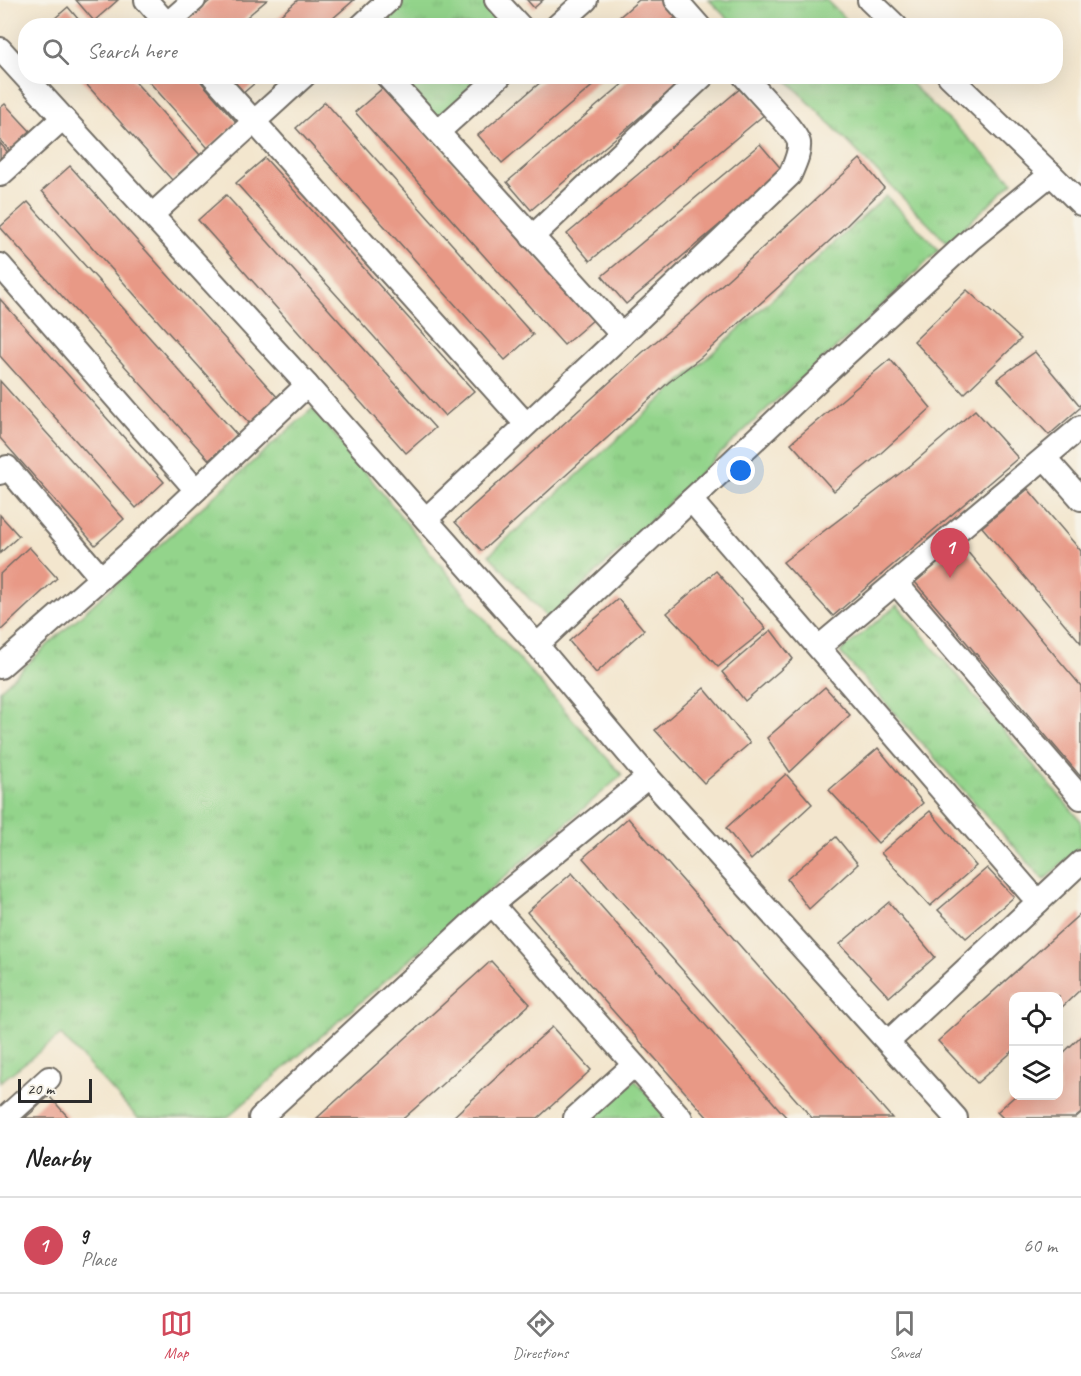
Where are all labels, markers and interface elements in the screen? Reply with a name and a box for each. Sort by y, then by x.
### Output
search box [18,18,1063,84]
icon: search [39,35,72,68]
text: Search here [87,37,177,65]
your location [726,456,755,485]
pin: 1 [930,528,970,578]
map controls [1009,992,1063,1100]
button: locate [1009,992,1063,1046]
button: layers [1009,1046,1063,1100]
scale bar [18,1076,92,1104]
text: 20 m [27,1079,54,1099]
text: Nearby [24,1141,89,1174]
text: g [81,1219,89,1247]
text: 1 [39,1233,48,1258]
text: 60 m [1023,1233,1057,1258]
text: Place [81,1247,116,1272]
tab: Map [160,1307,193,1363]
tab: Directions [513,1307,568,1363]
tab: Saved [888,1307,921,1363]

